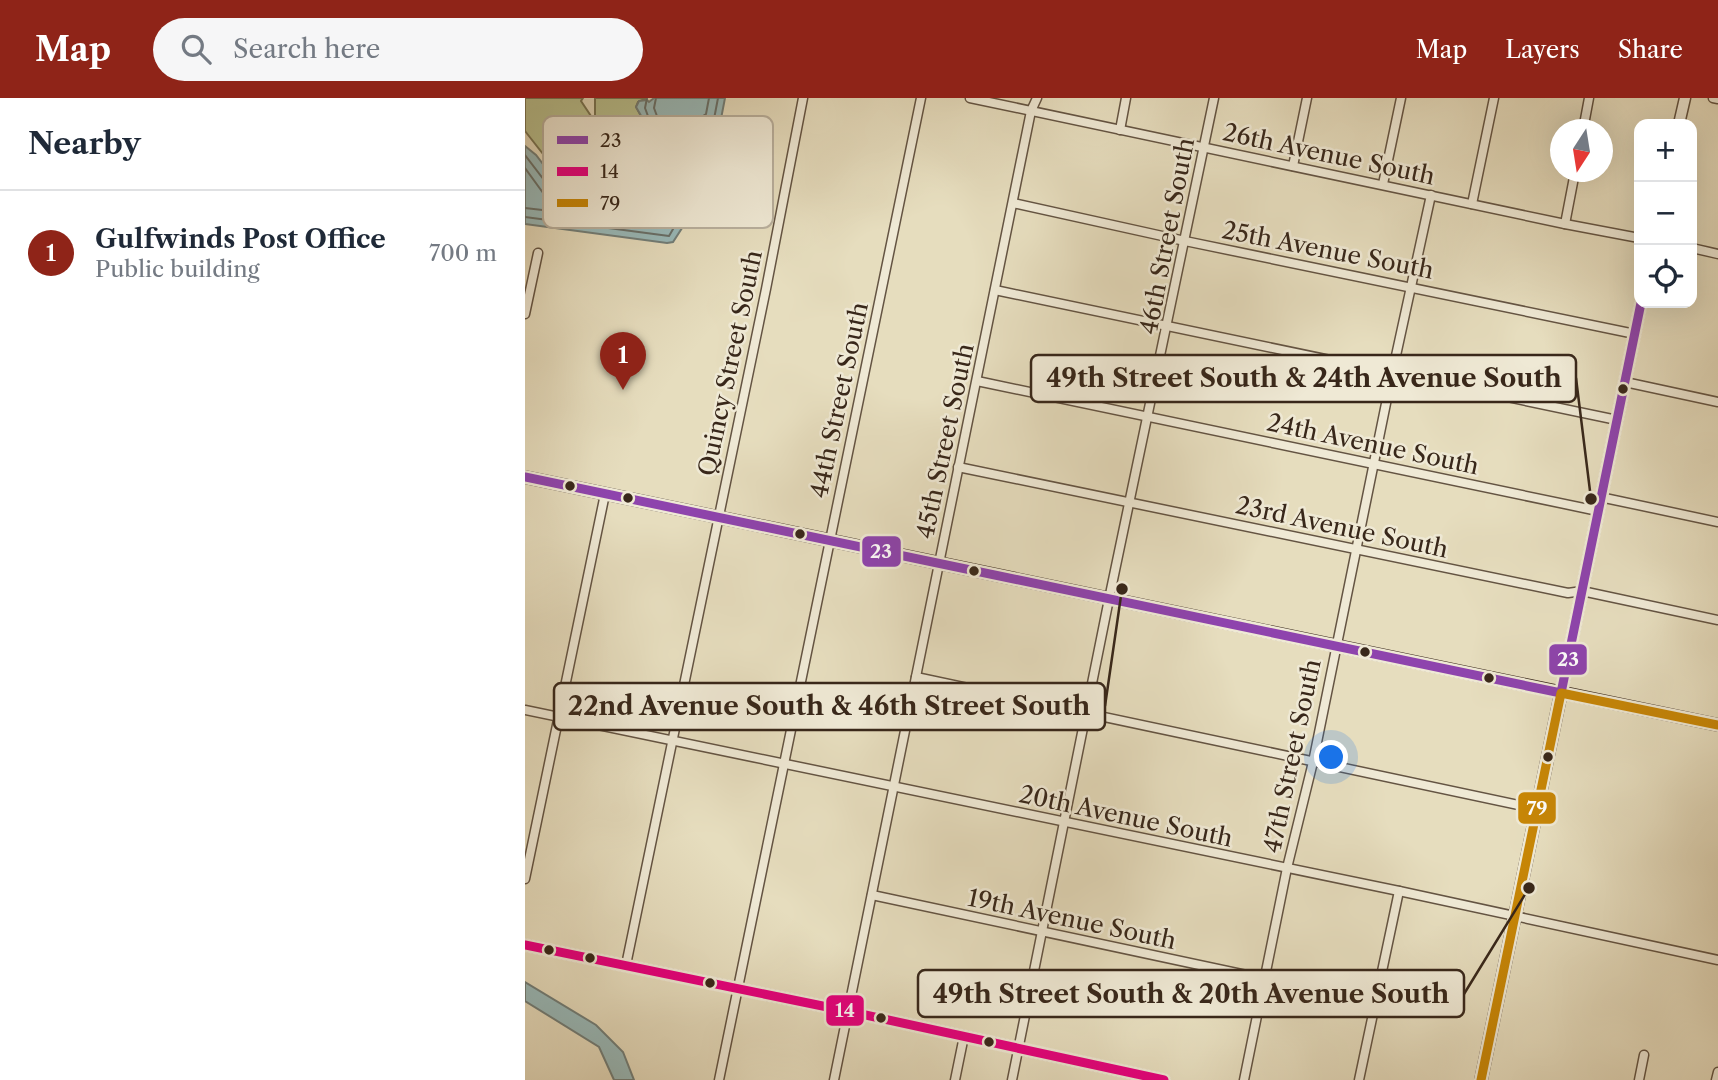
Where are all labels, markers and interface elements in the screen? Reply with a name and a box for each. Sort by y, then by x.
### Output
search box [153,18,643,81]
text: Map [35,29,111,70]
icon: search [177,30,215,68]
text: Search here [233,33,380,65]
text: Map [1416,35,1467,64]
text: Layers [1505,35,1580,64]
text: Share [1618,35,1683,64]
legend [543,116,773,228]
street label: 26th Avenue South [1220,117,1438,191]
north arrow [1550,119,1613,182]
map controls [1634,119,1697,308]
button: + [1634,119,1697,182]
text: Nearby [28,125,141,162]
text: 23 [600,129,621,152]
street label: 46th Street South [1134,135,1200,337]
text: 14 [600,160,619,183]
button: − [1634,182,1697,245]
text: 79 [600,192,621,215]
street label: 25th Avenue South [1220,215,1436,285]
text: Gulfwinds Post Office [95,223,386,255]
text: 1 [46,239,56,267]
text: 700 m [429,239,497,267]
button: locate [1634,245,1697,308]
street label: Quincy Street South [692,247,768,479]
text: Public building [95,255,260,283]
street label: 44th Street South [804,299,874,501]
pin: 1 [600,332,646,390]
street label: 45th Street South [910,341,980,541]
callout: 49th Street South & 24th Avenue South [1031,355,1576,402]
text: 49th Street South & 24th Avenue South [1046,362,1562,394]
unlabelled marker [1616,382,1630,396]
street label: 24th Avenue South [1264,407,1482,481]
unlabelled marker [563,479,577,493]
street label: 23rd Avenue South [1233,490,1451,564]
unlabelled marker [621,491,635,505]
unlabelled marker [793,527,807,541]
line badge: 23 [861,535,902,568]
text: 23 [870,540,892,563]
unlabelled marker [967,564,981,578]
line badge: 23 [1548,643,1588,676]
unlabelled marker [1358,645,1372,659]
text: 23 [1557,648,1579,671]
street label: 47th Street South [1257,656,1327,856]
unlabelled marker [1482,671,1496,685]
callout: 22nd Avenue South & 46th Street South [554,683,1105,730]
text: 22nd Avenue South & 46th Street South [568,690,1090,722]
your location [1314,740,1348,774]
unlabelled marker [1541,750,1555,764]
street label: 20th Avenue South [1017,779,1235,853]
line badge: 79 [1517,791,1557,825]
text: 79 [1526,797,1548,820]
street label: 19th Avenue South [965,883,1179,955]
unlabelled marker [542,943,556,957]
unlabelled marker [583,951,597,965]
callout: 49th Street South & 20th Avenue South [918,970,1464,1017]
unlabelled marker [703,976,717,990]
text: 49th Street South & 20th Avenue South [933,978,1450,1010]
line badge: 14 [825,994,865,1027]
text: 14 [835,999,855,1022]
unlabelled marker [874,1011,888,1025]
unlabelled marker [982,1035,996,1049]

